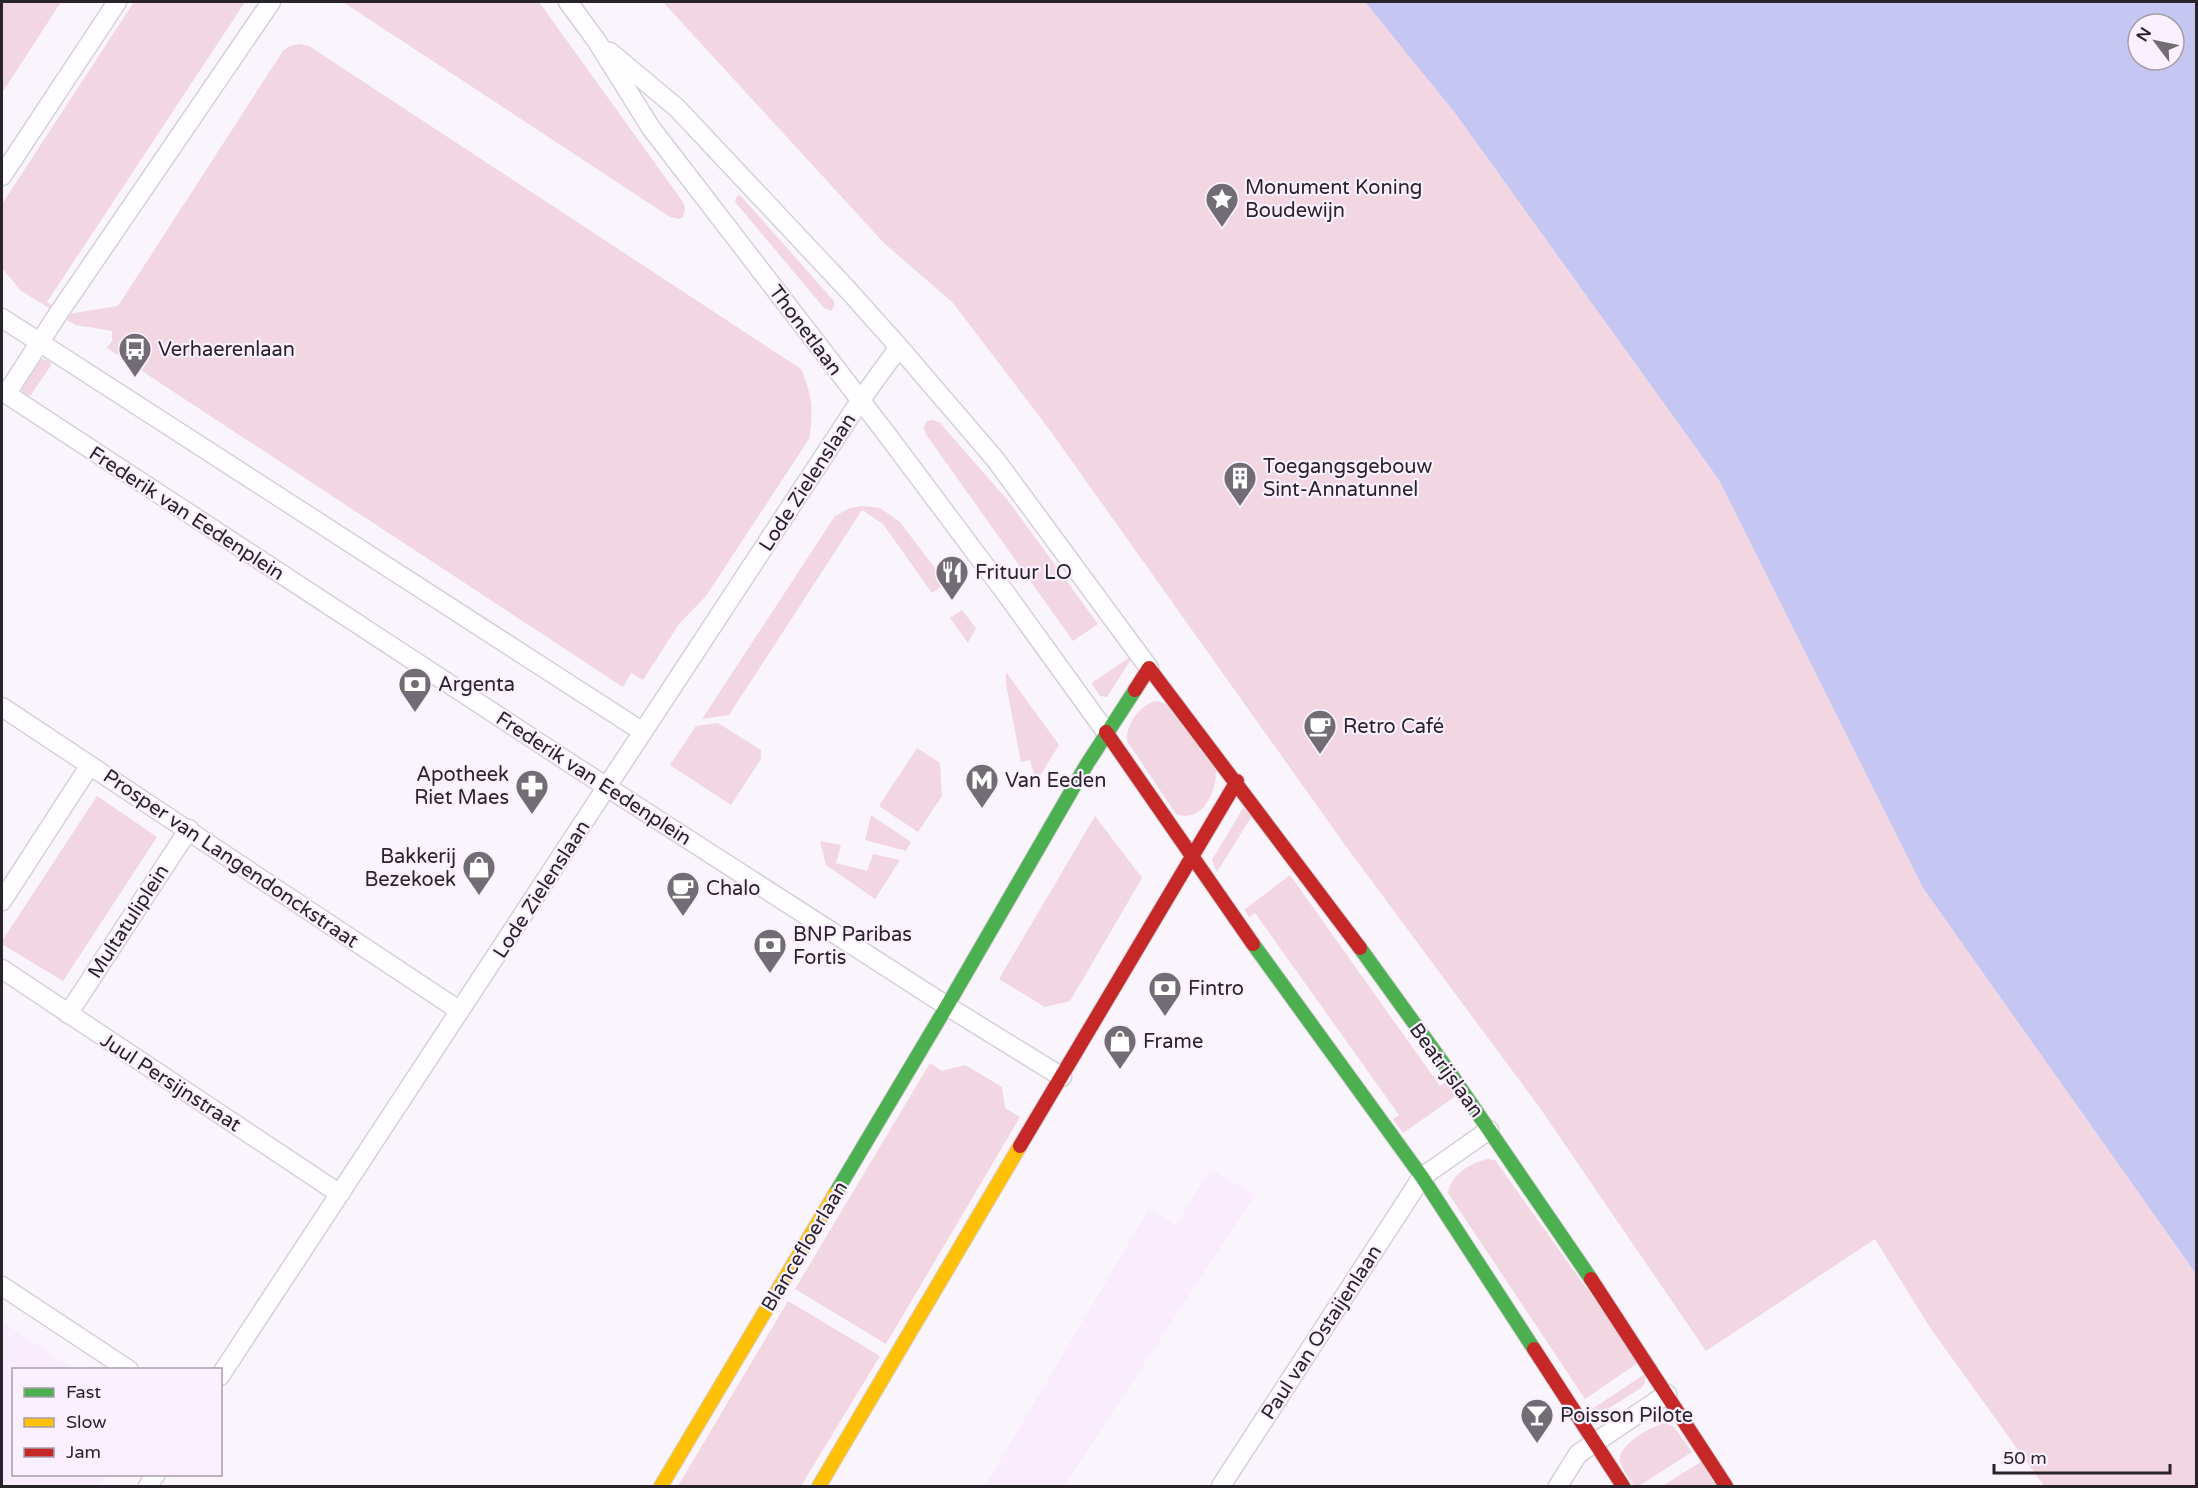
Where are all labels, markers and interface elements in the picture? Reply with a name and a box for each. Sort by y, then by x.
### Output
north arrow [2126,12,2186,72]
text: N [2132,24,2156,45]
place label: Monument Koning Boudewijn [1245,176,1422,223]
place icon: Monument Koning Boudewijn [1204,181,1240,228]
street label: Thonetlaan [763,281,847,381]
bus stop icon: Verhaerenlaan [117,331,153,378]
place label: Verhaerenlaan [158,338,295,362]
street label: Lode Zielenslaan [754,409,861,556]
street label: Frederik van Eedenplein [84,442,289,586]
place label: Toegangsgebouw Sint-Annatunnel [1263,455,1433,502]
building icon: Toegangsgebouw Sint-Annatunnel [1222,460,1258,507]
restaurant icon: Frituur LO [934,554,970,601]
place label: Frituur LO [975,561,1072,585]
bank icon: Argenta [397,666,433,713]
place label: Argenta [438,673,515,697]
street label: Frederik van Eedenplein [491,707,696,851]
cafe icon: Retro Café [1302,708,1338,755]
place label: Retro Café [1343,715,1444,739]
metro station icon: Van Eeden [964,762,1000,809]
place label: Apotheek Riet Maes [414,763,509,810]
street label: Prosper van Langendonckstraat [98,764,363,954]
pharmacy icon: Apotheek Riet Maes [514,768,550,815]
place label: Van Eeden [1005,769,1106,793]
street label: Lode Zielenslaan [488,816,595,963]
place label: Bakkerij Bezekoek [365,845,456,892]
shop icon: Bakkerij Bezekoek [461,849,497,896]
street label: Multatuliplein [83,860,175,983]
cafe icon: Chalo [665,870,701,917]
place label: Chalo [706,877,760,901]
place label: BNP Paribas Fortis [793,923,912,970]
bank icon: BNP Paribas Fortis [752,927,788,974]
bank icon: Fintro [1147,970,1183,1017]
place label: Fintro [1188,977,1244,1001]
street label: Beatrijslaan [1404,1019,1488,1122]
shop icon: Frame [1102,1023,1138,1070]
street label: Juul Persijnstraat [96,1029,245,1137]
place label: Frame [1143,1030,1203,1054]
street label: Blancefloerlaan [757,1177,853,1316]
street label: Paul van Ostaijenlaan [1256,1241,1387,1424]
legend [12,1368,222,1476]
text: Fast [66,1381,101,1403]
bar icon: Poisson Pilote [1519,1397,1555,1444]
place label: Poisson Pilote [1560,1404,1693,1428]
text: Slow [66,1411,107,1433]
scale bar [1994,1437,2170,1475]
text: Jam [66,1441,101,1463]
text: 50 m [2003,1447,2047,1469]

